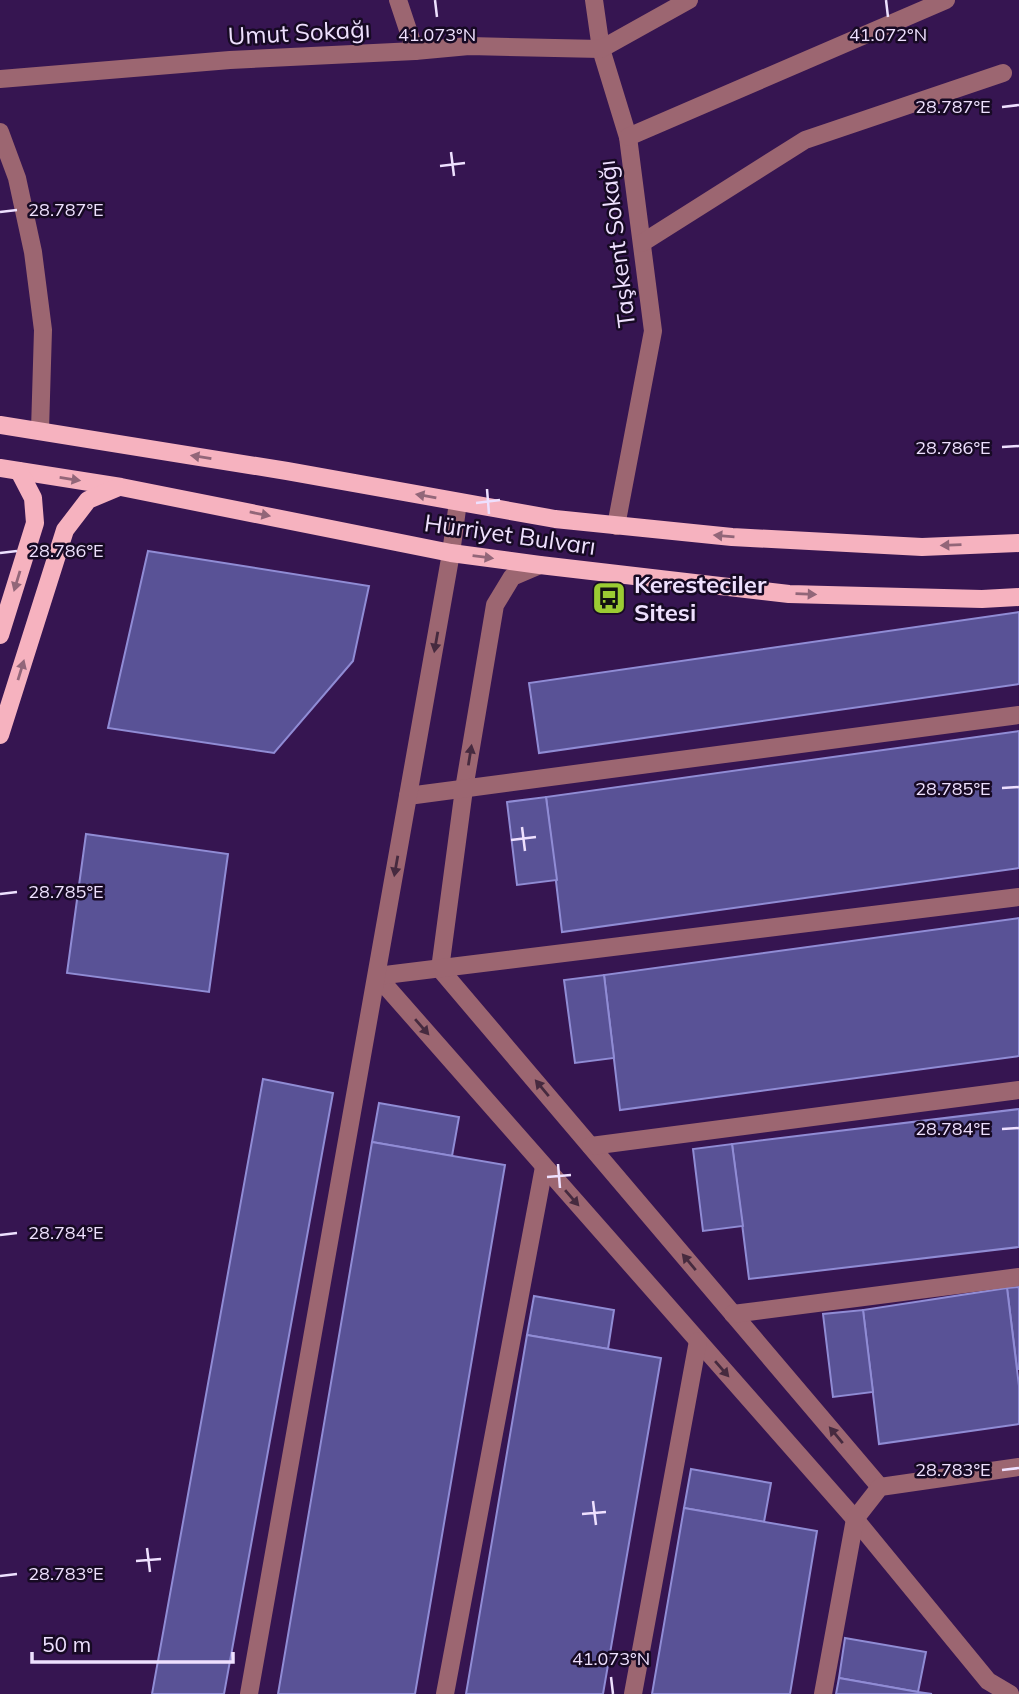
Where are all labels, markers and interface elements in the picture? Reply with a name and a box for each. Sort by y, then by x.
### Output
street label: Umut Sokağı [227,13,371,51]
text: 41.073°N [398,23,476,46]
text: 41.072°N [849,23,927,46]
text: 28.787°E [915,95,991,118]
street label: Taşkent Sokağı [591,159,641,329]
text: 28.787°E [28,198,104,221]
text: 28.786°E [915,436,991,459]
one-way arrow [190,451,212,462]
one-way arrow [59,474,81,485]
one-way arrow [414,490,436,501]
street label: Hürriyet Bulvarı [422,507,598,561]
one-way arrow [249,509,271,520]
one-way arrow [712,530,734,541]
text: 28.786°E [28,539,104,562]
one-way arrow [940,540,962,551]
one-way arrow [472,552,494,563]
place label: Keresteciler Sitesi [634,569,767,627]
one-way arrow [11,571,21,592]
bus stop icon: Keresteciler Sitesi [590,579,628,617]
one-way arrow [795,588,817,600]
one-way arrow [430,631,441,653]
one-way arrow [16,659,27,680]
one-way arrow [465,744,476,766]
text: 28.785°E [915,777,991,800]
one-way arrow [390,855,401,877]
text: 28.785°E [28,880,104,903]
one-way arrow [413,1019,429,1036]
one-way arrow [534,1080,549,1098]
text: 28.784°E [915,1117,991,1140]
one-way arrow [564,1189,580,1207]
text: 28.784°E [28,1221,104,1244]
one-way arrow [682,1253,697,1270]
one-way arrow [714,1360,730,1378]
one-way arrow [828,1426,844,1444]
text: 28.783°E [915,1458,991,1481]
text: 28.783°E [28,1562,104,1585]
scale bar [32,1620,233,1664]
text: 50 m [42,1631,91,1657]
text: 41.073°N [572,1647,650,1670]

